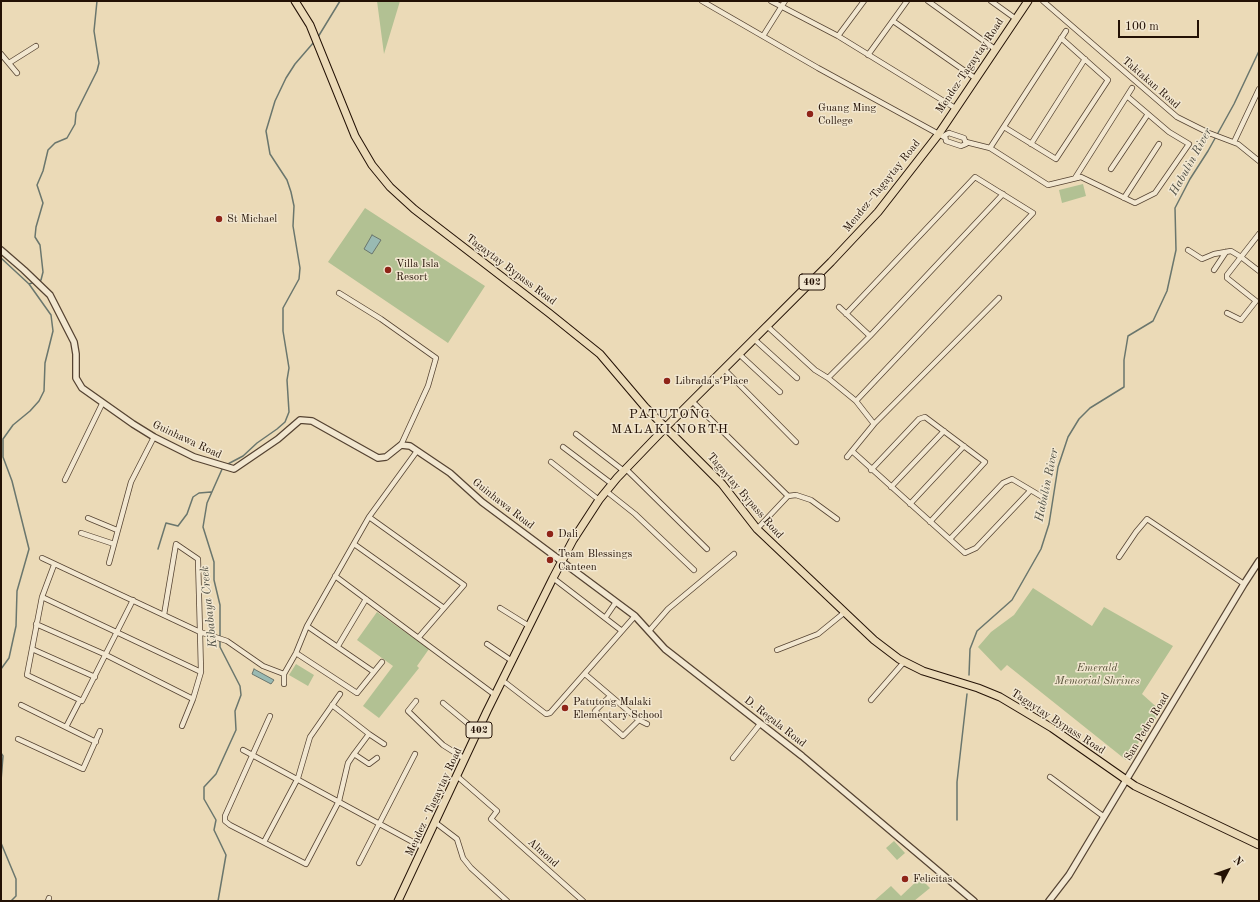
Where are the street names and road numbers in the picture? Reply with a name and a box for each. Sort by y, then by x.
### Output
street label: Mendez-Tagaytay Road [933,16,1007,116]
street label: Taktakan Road [1119,54,1183,112]
street label: Mendez–Tagaytay Road [841,137,923,235]
street label: Tagaytay Bypass Road [463,232,559,308]
road number: 402 [799,274,825,290]
street label: Guinhawa Road [150,418,224,462]
street label: Tagaytay Bypass Road [704,450,786,542]
street label: Guinhawa Road [469,476,537,532]
street label: Tagaytay Bypass Road [1009,687,1107,757]
street label: San Pedro Road [1122,691,1172,763]
street label: D. Regala Road [741,694,809,750]
road number: 402 [466,722,492,738]
street label: Mendez - Tagaytay Road [403,746,465,858]
street label: Almond [525,836,561,870]

